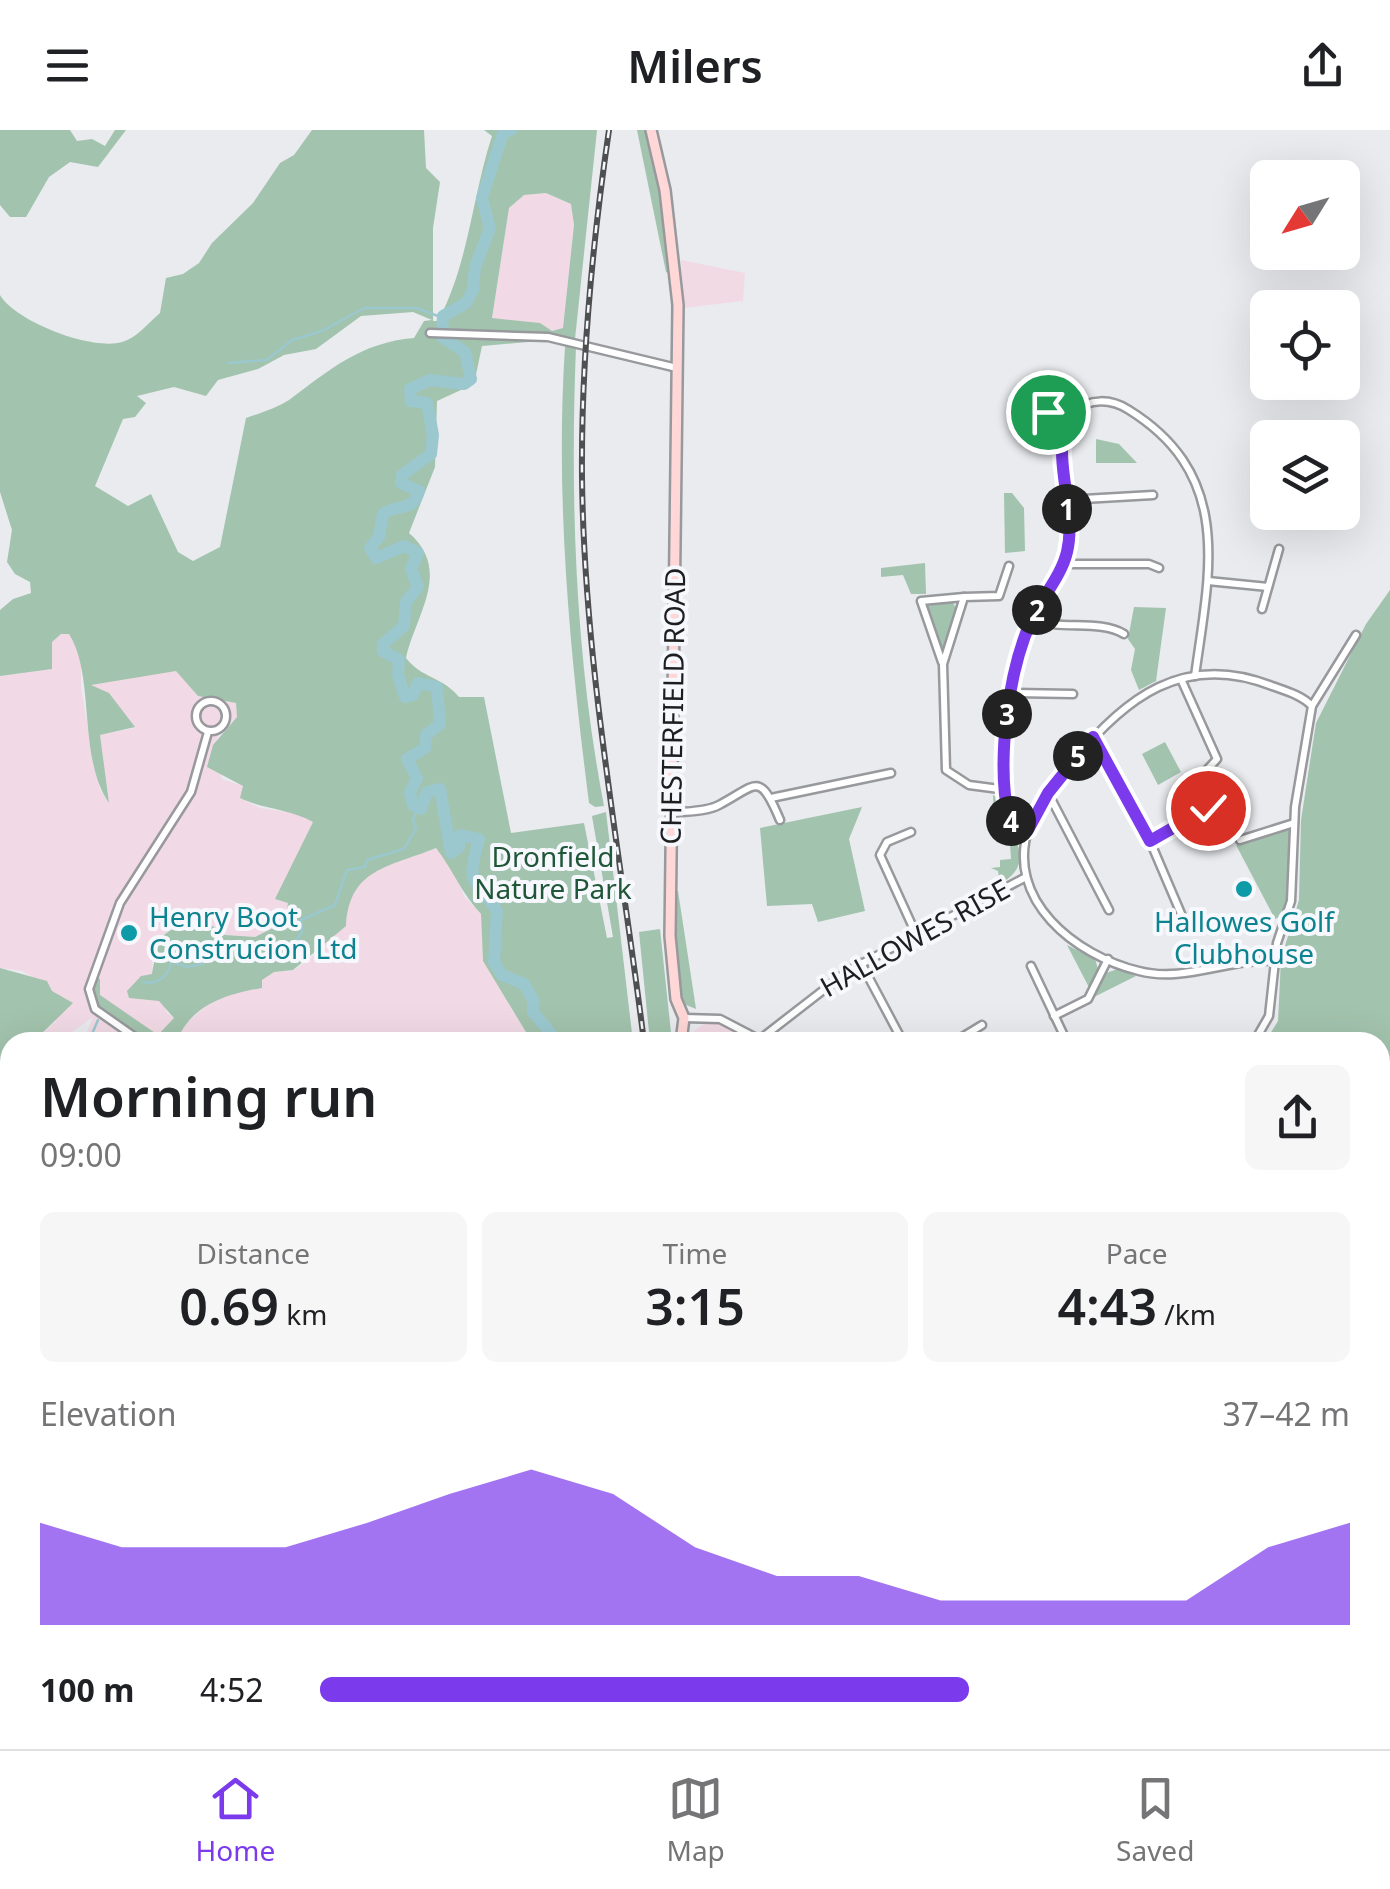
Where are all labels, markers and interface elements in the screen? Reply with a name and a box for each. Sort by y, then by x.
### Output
text: Milers [627,35,763,96]
icon: menu [40,38,95,93]
icon: share [1295,38,1350,93]
north arrow [1250,160,1360,270]
map controls [1250,160,1360,530]
button: locate [1250,290,1360,400]
pin [1006,370,1091,455]
icon: arrive [1021,385,1076,440]
button: layers [1250,420,1360,530]
pin: 1 [1042,484,1092,534]
text: 1 [1059,490,1075,528]
street label: CHESTERFIELD ROAD [651,567,693,845]
pin: 2 [1012,585,1062,635]
text: 2 [1029,591,1045,629]
pin: 3 [982,689,1032,739]
text: 3 [999,695,1015,733]
pin: 5 [1053,731,1103,781]
text: 5 [1070,737,1086,775]
pin [1166,766,1251,851]
icon: check [1181,781,1236,836]
pin: 4 [986,796,1036,846]
text: 4 [1003,802,1019,840]
park label: Dronfield Nature Park [474,837,632,907]
street label: HALLOWES RISE [813,869,1016,1005]
marker: Hallowes Golf Clubhouse [1233,878,1255,900]
place label: Henry Boot Construcion Ltd [149,897,358,967]
place label: Hallowes Golf Clubhouse [1154,902,1335,972]
marker: Henry Boot Construcion Ltd [118,922,140,944]
text: Morning run [40,1058,377,1133]
button: share [1245,1065,1350,1170]
text: 09:00 [40,1133,122,1176]
text: Distance [197,1234,310,1272]
text: Time [663,1234,727,1272]
text: Pace [1106,1234,1168,1272]
text: 0.69 [179,1272,279,1340]
text: 3:15 [645,1272,745,1340]
text: 4:43 [1057,1272,1157,1340]
text: km [279,1295,327,1333]
text: /km [1157,1295,1216,1333]
text: Elevation [40,1392,177,1435]
text: 37–42 m [1223,1392,1350,1435]
text: 100 m [40,1668,134,1711]
text: 4:52 [200,1668,264,1711]
tab: Home [196,1771,275,1869]
tab: Map [667,1771,725,1869]
tab: Saved [1116,1771,1194,1869]

